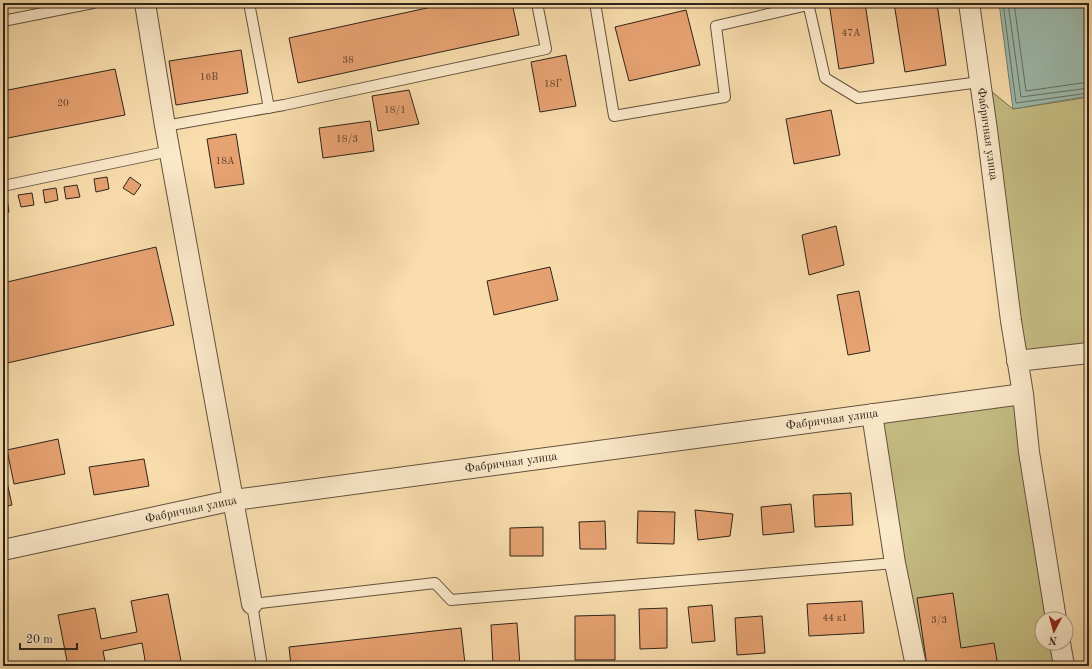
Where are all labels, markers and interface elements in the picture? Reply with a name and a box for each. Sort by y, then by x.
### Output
house number: 47А [841,28,861,38]
house number: 38 [342,55,354,65]
house number: 16В [200,72,218,82]
house number: 18Г [544,79,562,89]
street label: Фабричная улица [975,87,999,181]
house number: 20 [57,98,69,108]
house number: 18/1 [384,105,406,115]
house number: 18/3 [336,134,358,144]
house number: 18А [215,156,235,166]
street label: Фабричная улица [785,408,879,432]
street label: Фабричная улица [464,451,558,475]
street label: Фабричная улица [144,494,238,526]
north arrow [1034,611,1074,651]
house number: 44 к1 [822,613,848,623]
house number: 3/3 [931,615,947,625]
scale bar [20,625,77,651]
text: N [1048,633,1058,645]
text: 20 m [26,634,53,646]

